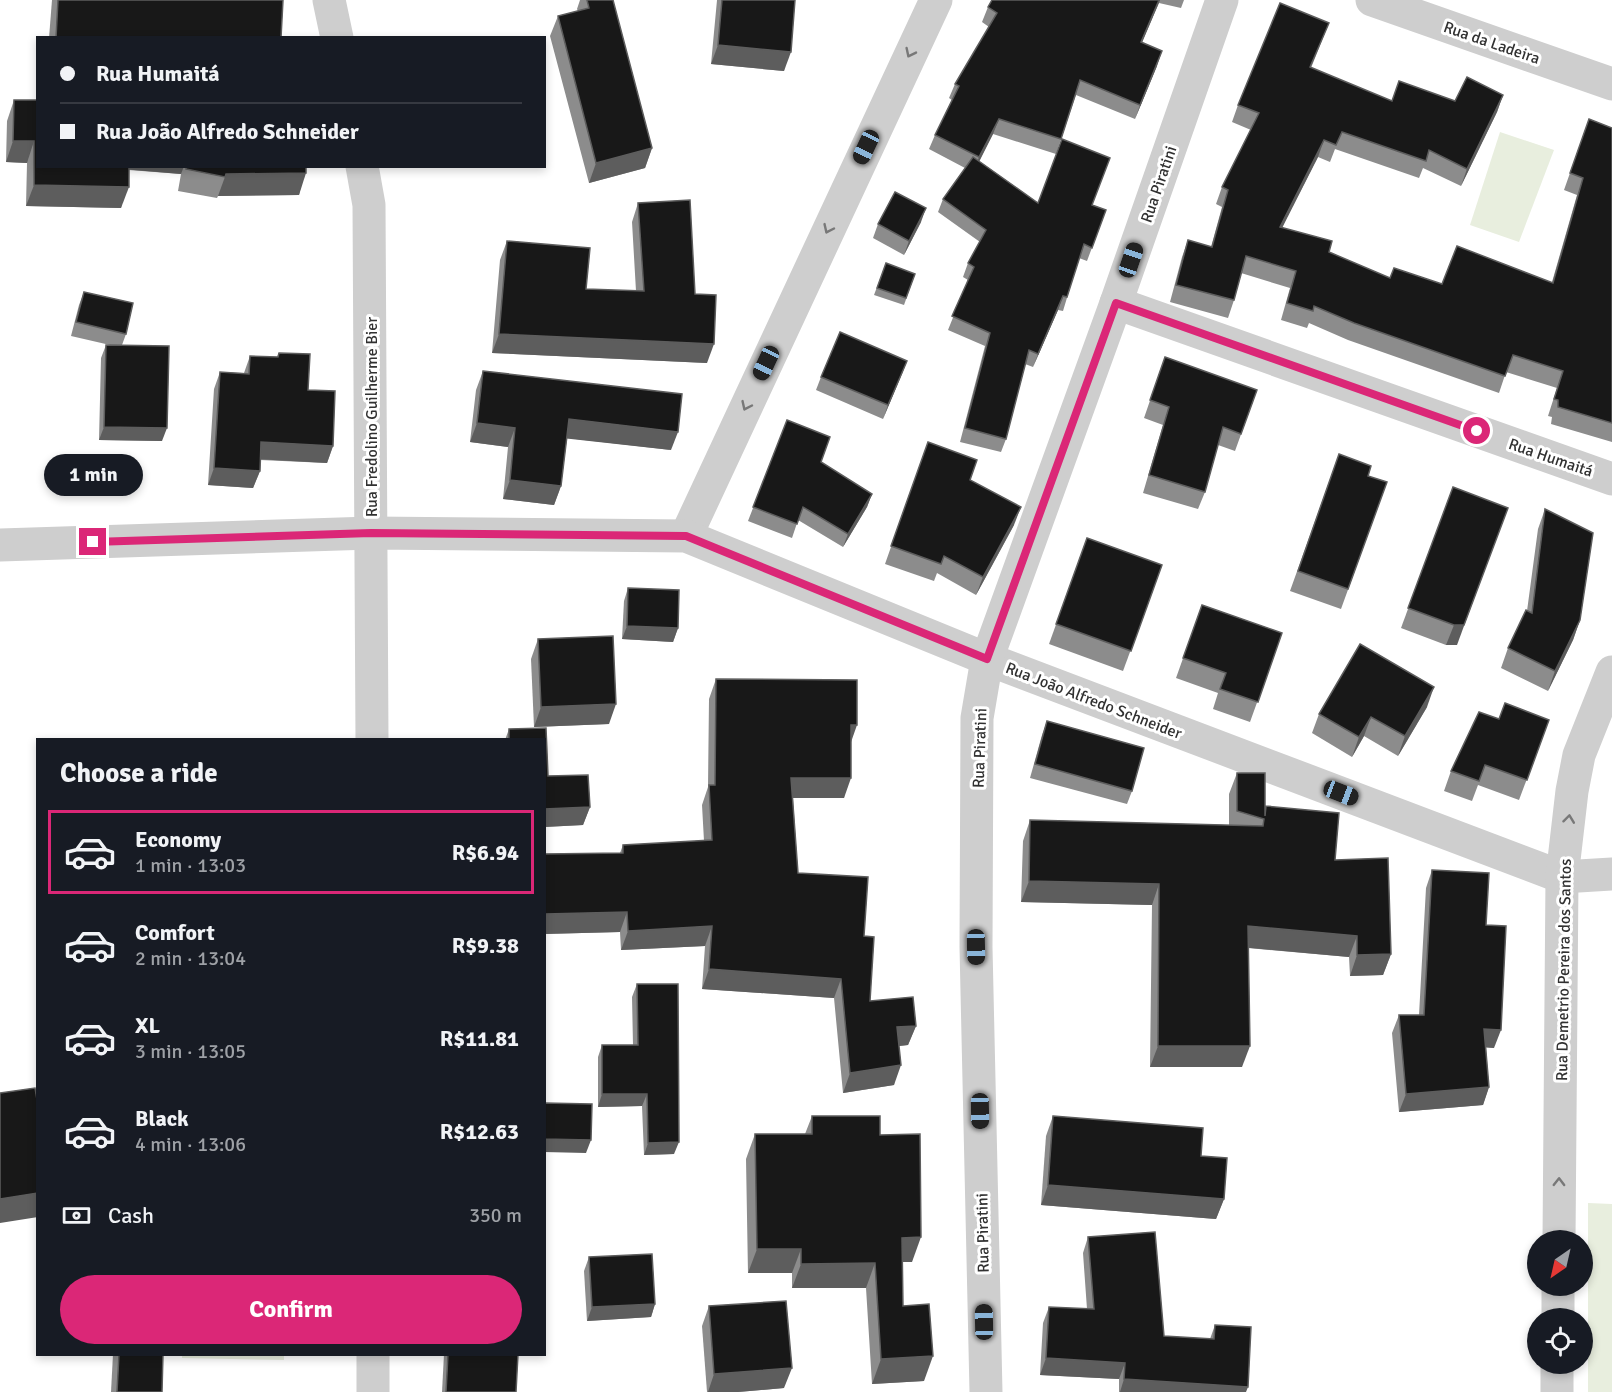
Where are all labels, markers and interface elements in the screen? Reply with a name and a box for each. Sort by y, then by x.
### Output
street label: Rua da Ladeira [1441,17,1543,69]
one-way arrow [906,46,918,57]
text: Rua Humaitá [96,60,220,87]
text: Rua João Alfredo Schneider [96,118,359,145]
car [850,127,882,167]
street label: Rua Piratini [1136,143,1181,225]
one-way arrow [823,223,835,234]
car [1117,240,1145,280]
street label: Rua Fredolino Guilherme Bier [362,317,382,517]
car [750,343,782,383]
one-way arrow [741,400,753,411]
route start [1463,417,1490,444]
street label: Rua Humaitá [1506,434,1596,482]
callout: 1 min [44,455,142,497]
text: 1 min [69,462,118,487]
route end [79,528,106,555]
street label: Rua João Alfredo Schneider [1003,658,1185,744]
street label: Rua Piratini [969,708,991,788]
text: Choose a ride [60,757,218,790]
car [1321,778,1361,808]
one-way arrow [1562,814,1575,824]
icon: car [63,825,117,879]
text: Economy [135,826,221,853]
text: R$6.94 [452,839,519,866]
text: 1 min · 13:03 [135,853,246,878]
street label: Rua Demetrio Pereira dos Santos [1552,859,1576,1081]
icon: car [63,918,117,972]
text: Comfort [135,919,215,946]
car [967,929,985,965]
text: R$9.38 [452,932,519,959]
text: 2 min · 13:04 [135,946,246,971]
icon: car [63,1011,117,1065]
text: XL [135,1012,160,1039]
text: R$11.81 [440,1025,519,1052]
text: 3 min · 13:05 [135,1039,246,1064]
car [971,1093,989,1129]
icon: car [63,1104,117,1158]
text: Black [135,1105,189,1132]
text: R$12.63 [440,1118,519,1145]
text: 4 min · 13:06 [135,1132,246,1157]
one-way arrow [1553,1178,1565,1187]
street label: Rua Piratini [972,1193,994,1273]
icon: cash [60,1199,93,1232]
text: Cash [108,1202,154,1229]
text: 350 m [469,1203,522,1228]
north arrow [1527,1230,1593,1296]
map controls [1527,1230,1593,1374]
button: Confirm [60,1275,522,1344]
car [975,1304,993,1340]
button: locate [1527,1308,1593,1374]

